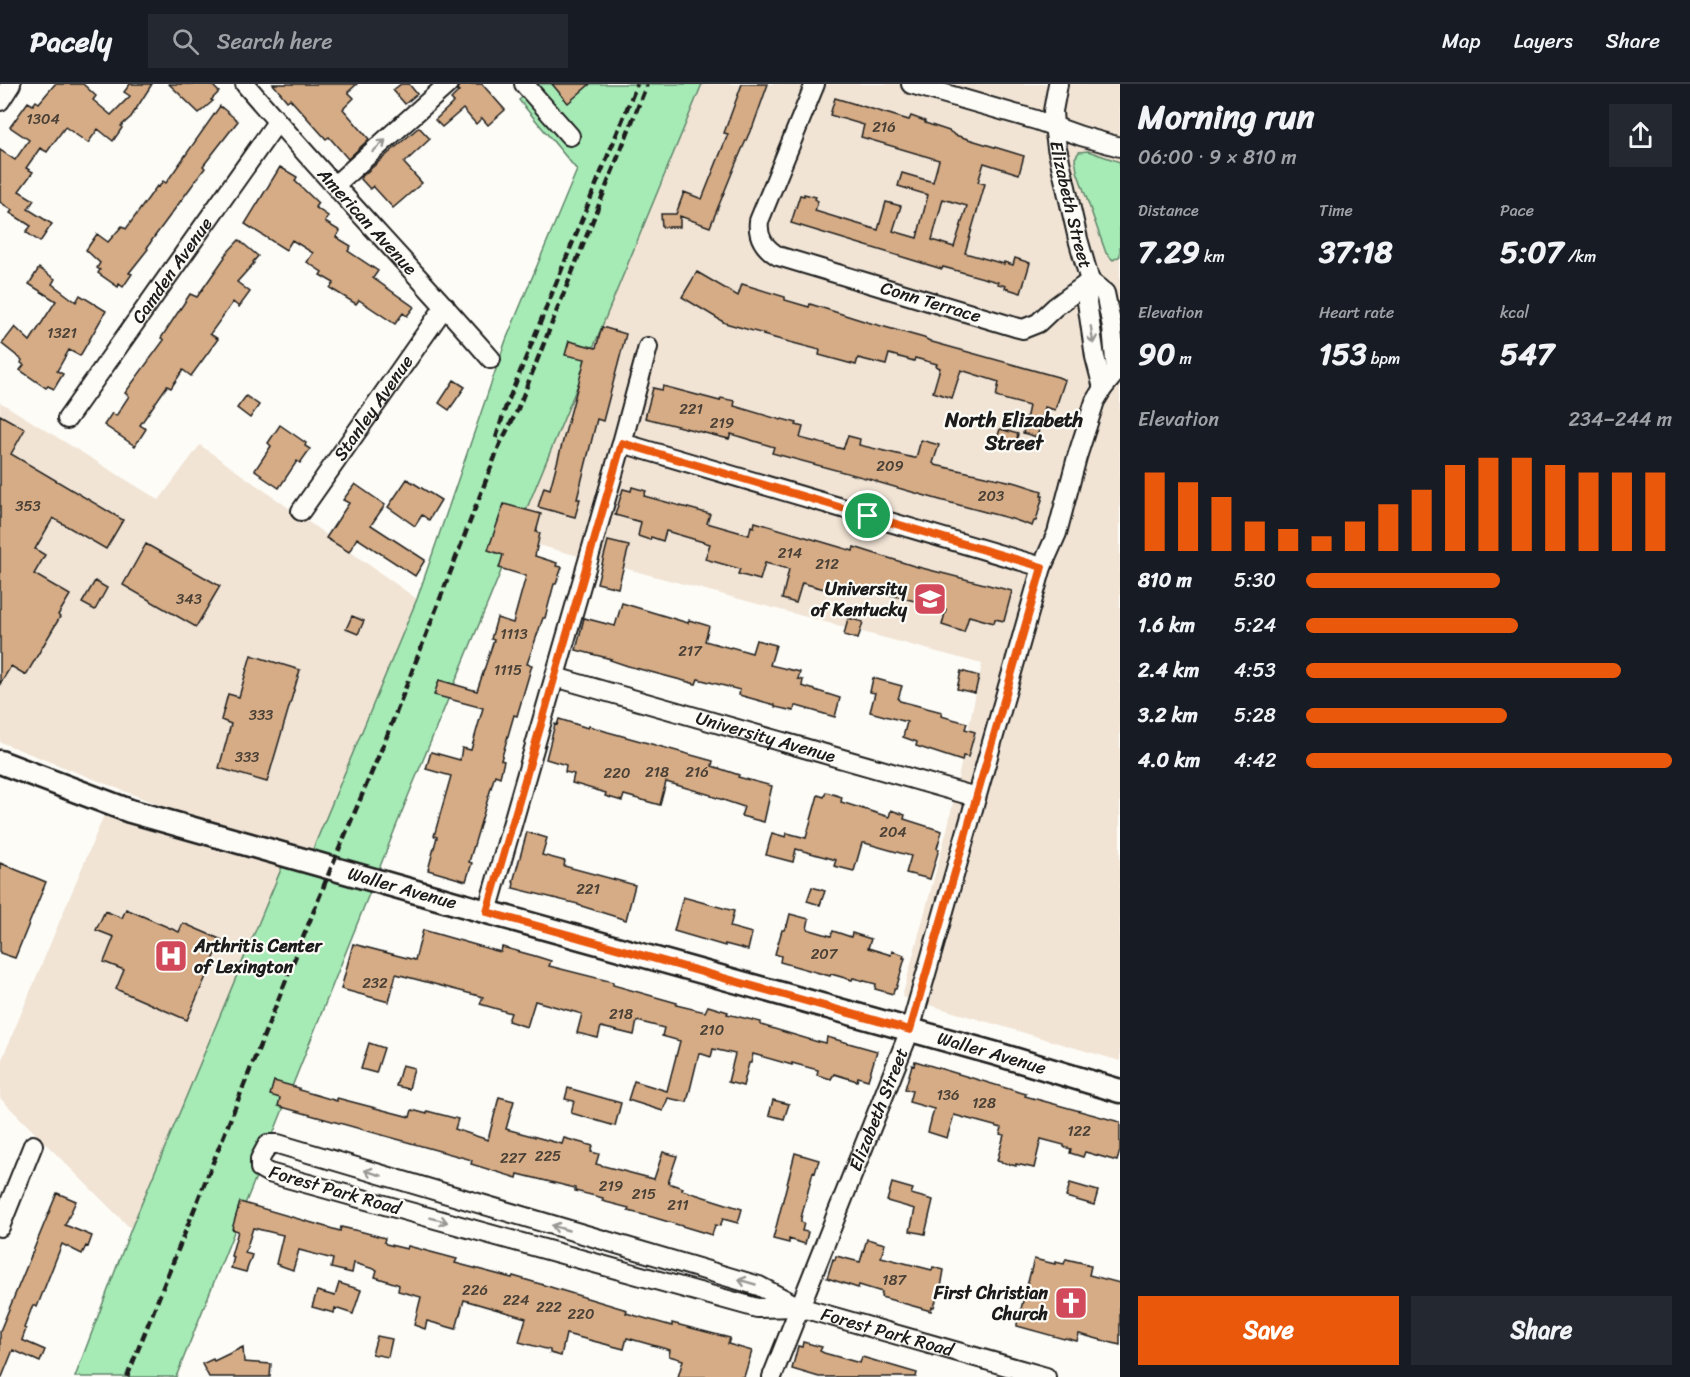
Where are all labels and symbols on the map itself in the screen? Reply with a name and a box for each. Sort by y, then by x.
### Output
house number: 1304 [26,106,60,132]
house number: 216 [872,114,896,140]
one-way arrow [371,139,386,153]
street label: Elizabeth Street [1040,139,1102,272]
street label: American Avenue [309,159,426,283]
street label: Camden Avenue [123,210,221,331]
street label: Conn Terrace [877,272,985,332]
house number: 1321 [47,320,77,346]
one-way arrow [1086,324,1097,344]
street label: Stanley Avenue [325,348,422,468]
house number: 221 [679,396,703,422]
district label: North Elizabeth Street [944,403,1084,461]
house number: 219 [710,410,734,436]
house number: 209 [876,453,904,479]
house number: 203 [978,483,1004,509]
pin [842,490,893,541]
house number: 353 [15,493,41,519]
house number: 214 [778,540,802,566]
house number: 212 [815,551,839,577]
place label: University of Kentucky [811,573,908,626]
school or university icon: University of Kentucky [912,581,948,617]
house number: 343 [176,586,202,612]
house number: 1113 [500,621,528,647]
house number: 217 [678,638,703,664]
house number: 1115 [494,657,522,683]
house number: 333 [249,702,273,728]
street label: University Avenue [692,702,840,772]
house number: 333 [235,744,259,770]
house number: 218 [645,759,669,785]
house number: 216 [685,759,709,785]
house number: 220 [604,760,630,786]
house number: 204 [879,819,907,845]
street label: Waller Avenue [344,857,461,919]
house number: 221 [576,876,600,902]
place label: Arthritis Center of Lexington [193,930,323,983]
hospital icon: Arthritis Center of Lexington [153,938,189,974]
house number: 207 [811,941,839,967]
house number: 232 [362,970,388,996]
house number: 218 [609,1001,633,1027]
house number: 210 [700,1017,724,1043]
street label: Waller Avenue [934,1022,1050,1084]
street label: Elizabeth Street [839,1043,917,1176]
house number: 136 [936,1082,960,1108]
house number: 128 [972,1090,996,1116]
house number: 122 [1067,1118,1091,1144]
house number: 225 [535,1143,561,1169]
house number: 227 [500,1145,527,1171]
street label: Forest Park Road [265,1156,406,1225]
one-way arrow [363,1167,382,1178]
house number: 219 [599,1173,623,1199]
house number: 215 [632,1181,656,1207]
house number: 211 [667,1192,689,1218]
one-way arrow [429,1215,448,1226]
one-way arrow [550,1222,569,1233]
house number: 187 [882,1267,907,1293]
one-way arrow [738,1276,757,1287]
house number: 226 [462,1277,488,1303]
place label: First Christian Church [933,1277,1049,1330]
church icon: First Christian Church [1053,1285,1089,1321]
house number: 224 [503,1287,529,1313]
house number: 222 [536,1294,562,1320]
street label: Forest Park Road [817,1298,958,1366]
house number: 220 [568,1301,594,1327]

